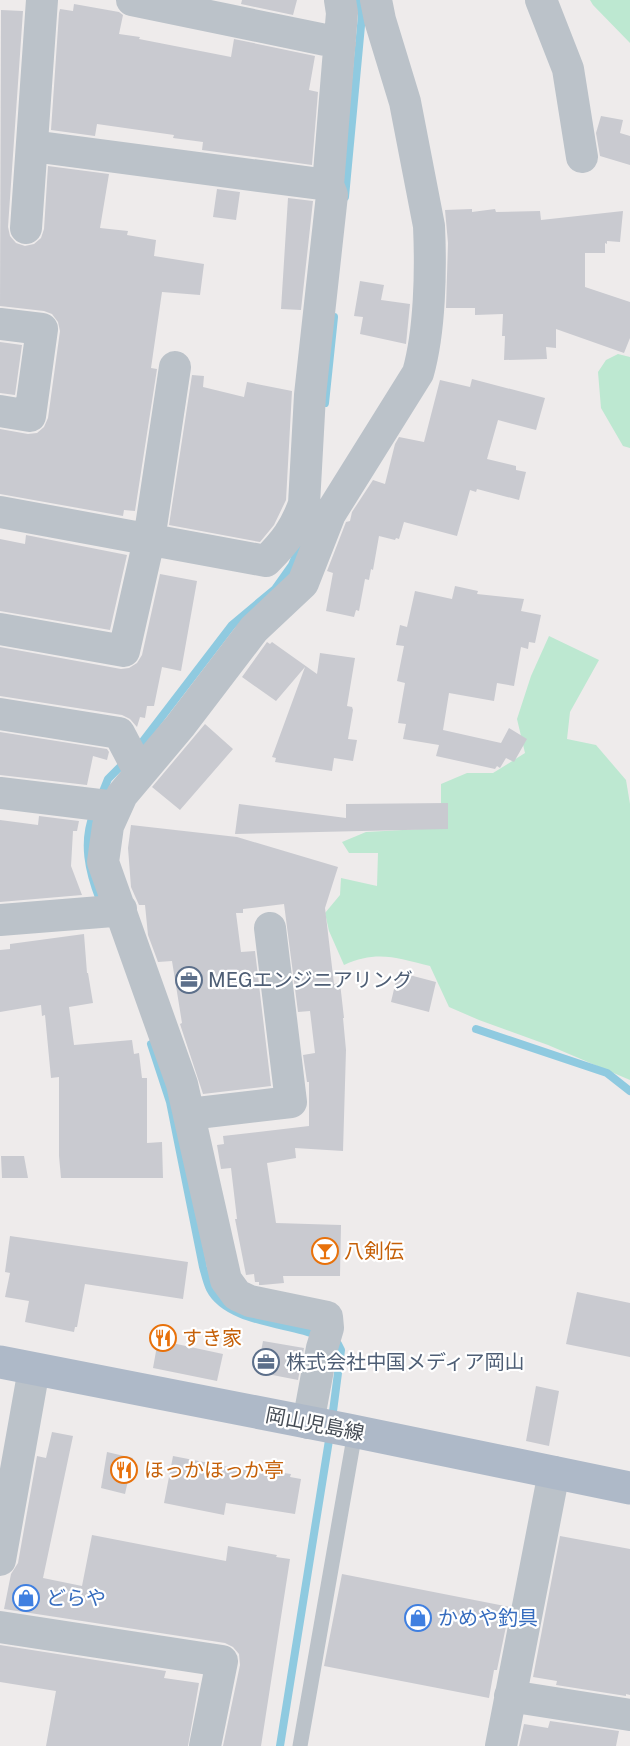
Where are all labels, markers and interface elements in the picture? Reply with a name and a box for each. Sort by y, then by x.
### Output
office icon: MEGエンジニアリング [174,965,204,995]
place label: MEGエンジニアリング [208,968,413,992]
bar icon: 八剣伝 [310,1236,340,1266]
place label: 八剣伝 [344,1239,404,1263]
restaurant icon: すき家 [148,1323,178,1353]
place label: すき家 [182,1326,242,1350]
office icon: 株式会社中国メディア岡山 [251,1347,281,1377]
place label: 株式会社中国メディア岡山 [286,1350,525,1374]
street label: 岡山児島線 [264,1403,366,1445]
restaurant icon: ほっかほっか亭 [109,1455,139,1485]
place label: ほっかほっか亭 [144,1458,284,1482]
shop icon: どらや [11,1583,41,1613]
place label: どらや [46,1586,106,1610]
shop icon: かめや釣具 [403,1603,433,1633]
place label: かめや釣具 [438,1606,538,1630]

